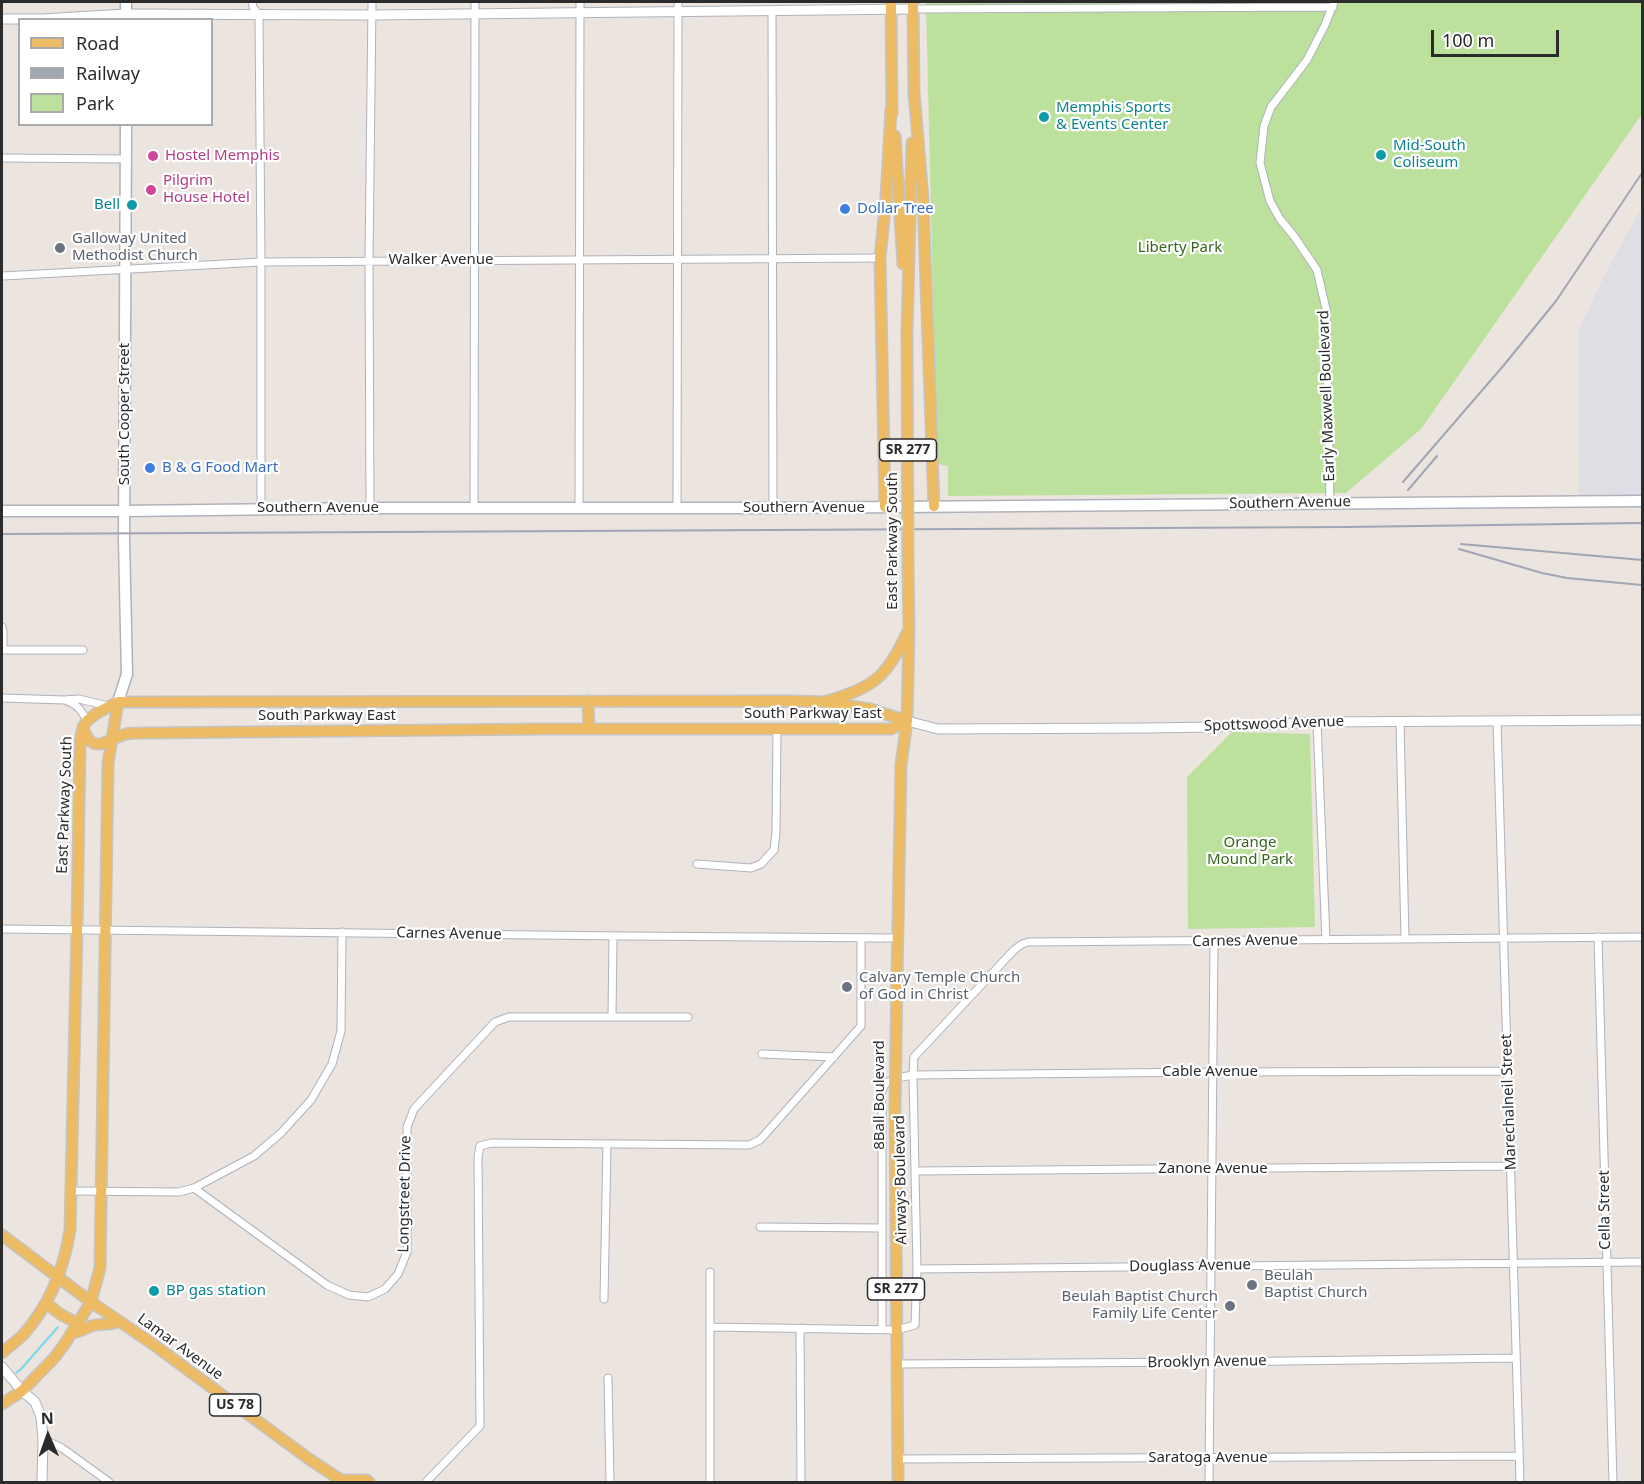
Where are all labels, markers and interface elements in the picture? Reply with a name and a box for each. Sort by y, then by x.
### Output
legend [18,18,213,126]
scale bar [1434,18,1562,56]
text: 100 m [1442,28,1494,52]
text: Road [76,31,119,55]
text: Railway [76,61,140,85]
text: Park [76,91,114,115]
place label: Memphis Sports & Events Center [1056,99,1171,134]
marker: Memphis Sports & Events Center [1037,110,1051,124]
place label: Mid-South Coliseum [1393,137,1466,172]
place label: Hostel Memphis [165,147,280,165]
marker: Mid-South Coliseum [1374,148,1388,162]
marker: Hostel Memphis [146,149,160,163]
place label: Pilgrim House Hotel [163,172,250,207]
marker: Pilgrim House Hotel [144,183,158,197]
place label: Bell [94,196,120,214]
marker: Bell [125,198,139,212]
place label: Dollar Tree [857,200,934,218]
marker: Dollar Tree [838,202,852,216]
place label: Galloway United Methodist Church [72,230,198,265]
park label: Liberty Park [1138,239,1222,257]
marker: Galloway United Methodist Church [53,241,67,255]
street label: Walker Avenue [388,251,494,269]
street label: Early Maxwell Boulevard [1315,310,1339,482]
street label: South Cooper Street [116,343,134,485]
road number: SR 277 [880,439,936,461]
place label: B & G Food Mart [162,459,278,477]
marker: B & G Food Mart [143,461,157,475]
street label: East Parkway South [884,472,902,610]
street label: Southern Avenue [1229,493,1351,513]
street label: Southern Avenue [257,499,379,517]
street label: Southern Avenue [743,499,865,517]
street label: South Parkway East [744,705,882,723]
street label: South Parkway East [258,707,396,725]
street label: Spottswood Avenue [1204,713,1344,735]
street label: East Parkway South [54,736,76,874]
park label: Orange Mound Park [1207,834,1293,869]
street label: Carnes Avenue [396,924,502,944]
street label: Carnes Avenue [1192,931,1298,951]
place label: Calvary Temple Church of God in Christ [859,969,1020,1004]
marker: Calvary Temple Church of God in Christ [840,980,854,994]
street label: Marechalneil Street [1498,1034,1520,1170]
street label: 8Ball Boulevard [871,1040,889,1150]
street label: Cable Avenue [1162,1063,1258,1081]
street label: Airways Boulevard [891,1115,911,1245]
street label: Longstreet Drive [395,1135,415,1253]
street label: Zanone Avenue [1158,1160,1268,1178]
street label: Cella Street [1595,1170,1615,1250]
street label: Douglass Avenue [1129,1256,1251,1276]
place label: Beulah Baptist Church [1264,1267,1368,1302]
road number: SR 277 [868,1278,924,1300]
marker: Beulah Baptist Church [1245,1278,1259,1292]
place label: BP gas station [166,1282,266,1300]
marker: BP gas station [147,1284,161,1298]
place label: Beulah Baptist Church Family Life Center [1062,1288,1218,1323]
marker: Beulah Baptist Church Family Life Center [1223,1299,1237,1313]
street label: Lamar Avenue [134,1310,226,1384]
street label: Brooklyn Avenue [1147,1352,1267,1372]
road number: US 78 [210,1394,260,1416]
north arrow [18,1406,78,1466]
text: N [40,1407,54,1429]
street label: Saratoga Avenue [1148,1449,1268,1467]

